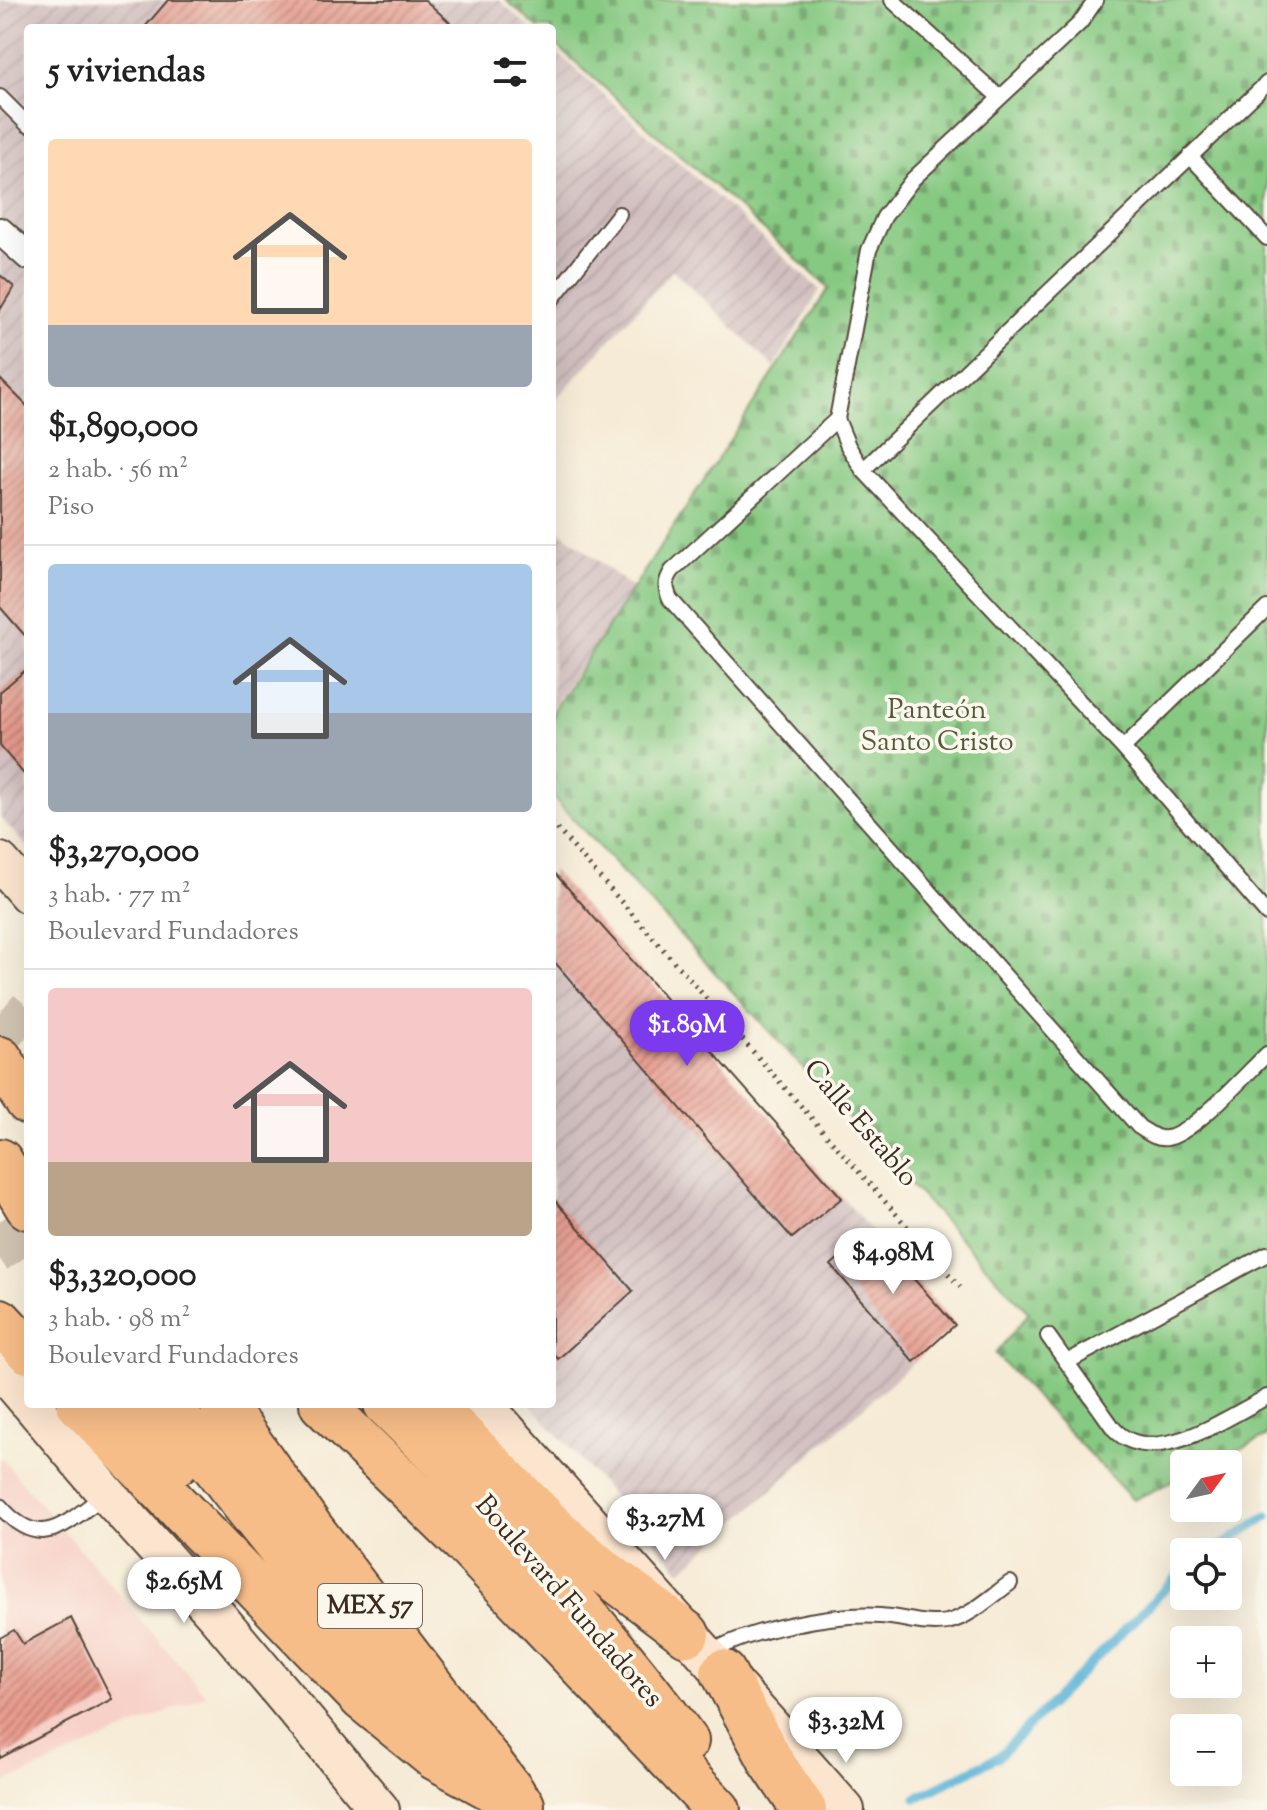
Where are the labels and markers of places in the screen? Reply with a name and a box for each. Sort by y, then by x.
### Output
pin: $1.89M [622,1000,752,1068]
pin: $4.98M [828,1228,958,1296]
pin: $3.27M [600,1494,730,1562]
pin: $2.65M [119,1557,249,1625]
pin: $3.32M [781,1697,911,1765]

